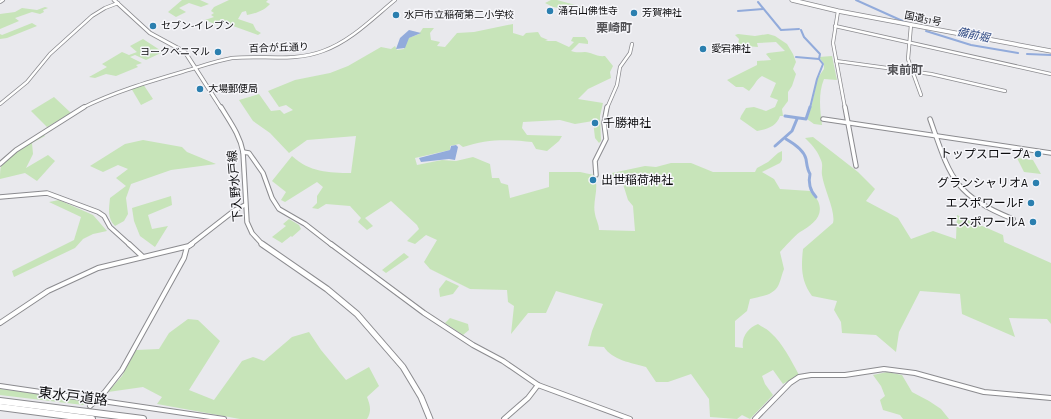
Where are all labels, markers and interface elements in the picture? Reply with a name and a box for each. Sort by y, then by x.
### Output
place label: 涌石山佛性寺 [558,5,618,16]
marker: 涌石山佛性寺 [545,6,555,16]
marker: 芳賀神社 [629,8,639,18]
place label: 芳賀神社 [642,8,682,18]
place label: 水戸市立稲荷第二小学校 [404,9,514,20]
marker: 水戸市立稲荷第二小学校 [391,10,401,20]
street label: 国道51号 [904,10,943,27]
place label: セブン-イレブン [161,20,234,31]
marker: セブン-イレブン [148,21,158,31]
district label: 栗崎町 [596,22,632,34]
water label: 備前堀 [956,25,992,44]
street label: 百合が丘通り [249,41,309,54]
place label: 愛宕神社 [711,43,751,54]
marker: 愛宕神社 [698,44,708,54]
place label: ヨークベニマル [140,46,210,57]
marker: ヨークベニマル [213,47,223,57]
district label: 東前町 [887,63,923,76]
place label: 大場郵便局 [208,83,258,94]
marker: 大場郵便局 [195,84,205,94]
place label: 千勝神社 [603,116,651,129]
marker: 千勝神社 [590,118,600,128]
place label: トップスロープA [940,148,1030,160]
marker: トップスロープA [1033,149,1043,159]
street label: 下入野水戸線 [225,150,244,222]
place label: 出世稲荷神社 [601,174,673,186]
marker: 出世稲荷神社 [588,175,598,185]
place label: グランシャリオA [937,176,1028,189]
marker: グランシャリオA [1031,178,1041,188]
place label: エスポワールF [946,197,1024,209]
marker: エスポワールF [1026,198,1036,208]
place label: エスポワールA [946,216,1025,228]
marker: エスポワールA [1028,217,1038,227]
street label: 東水戸道路 [37,385,109,408]

